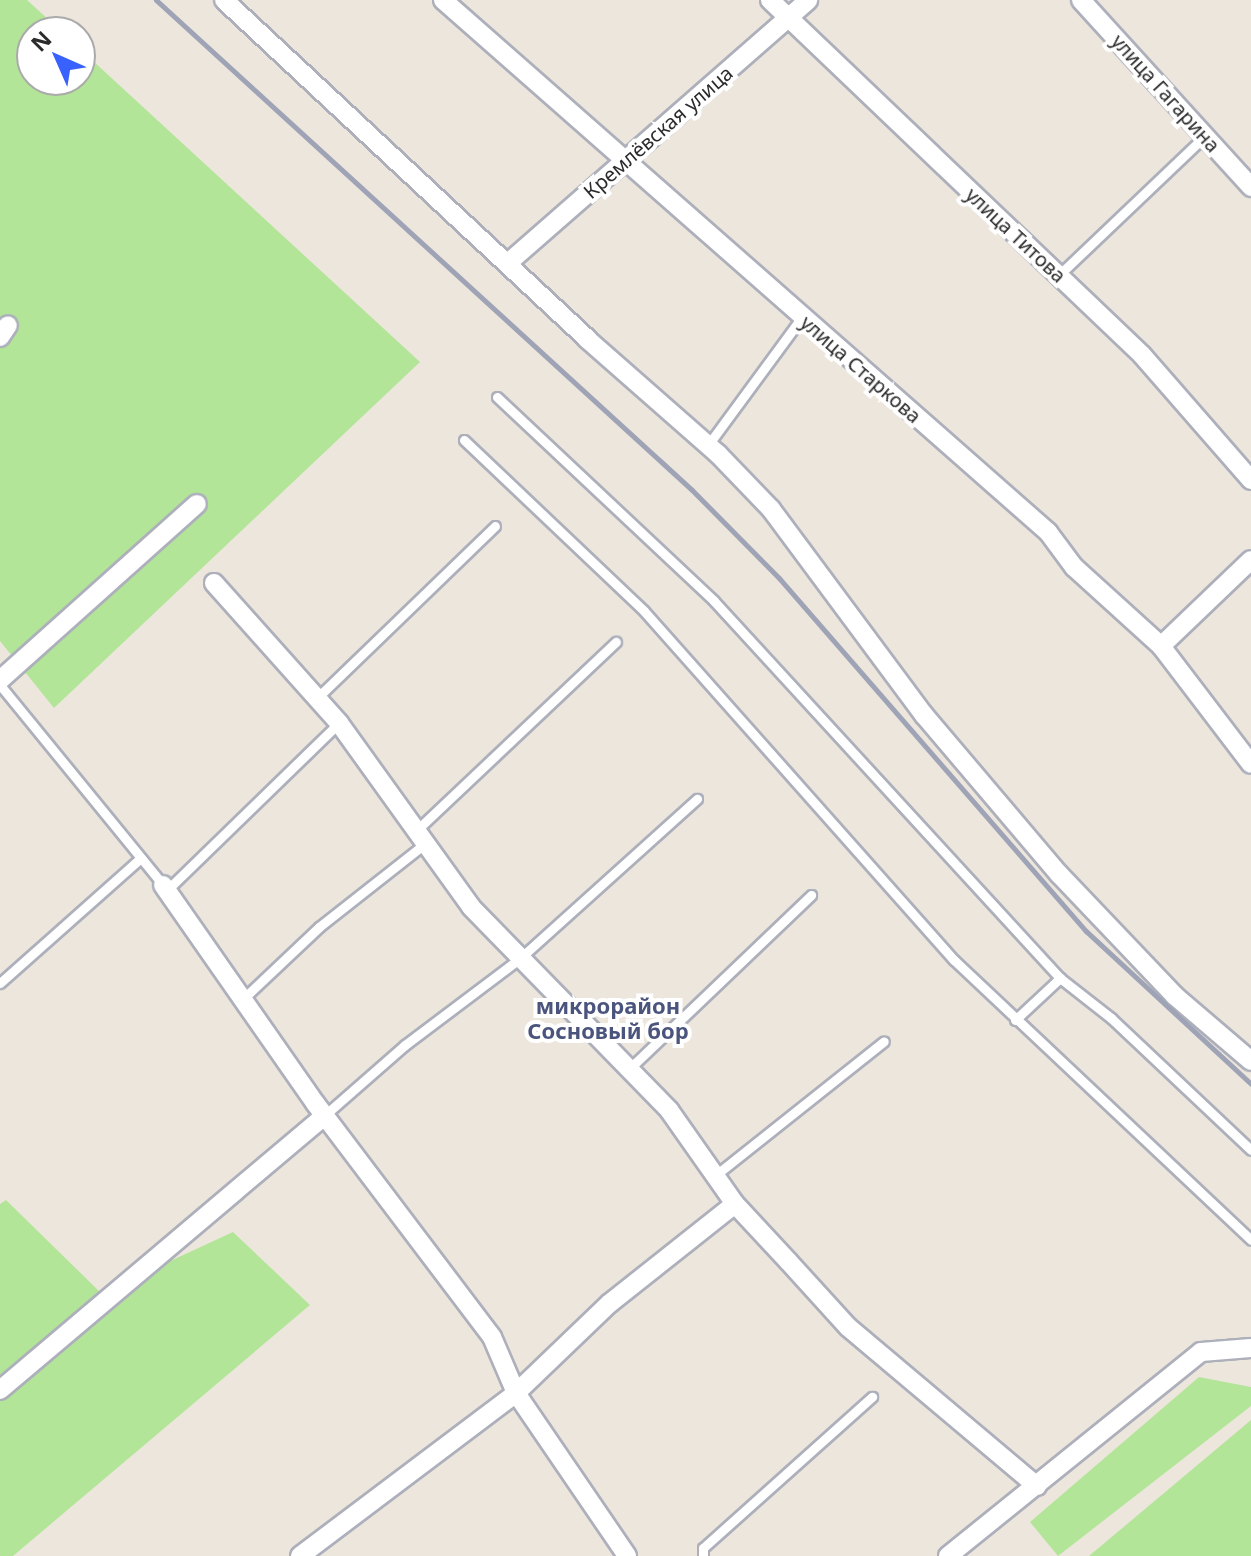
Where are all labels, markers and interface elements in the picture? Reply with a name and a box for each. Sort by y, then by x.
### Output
north arrow [16,16,96,96]
text: N [24,24,57,57]
street label: улица Гагарина [1107,29,1225,157]
street label: Кремлёвская улица [579,61,737,203]
street label: улица Титова [961,183,1071,287]
street label: улица Старкова [796,310,926,428]
district label: микрорайон Сосновый бор [527,992,689,1044]

